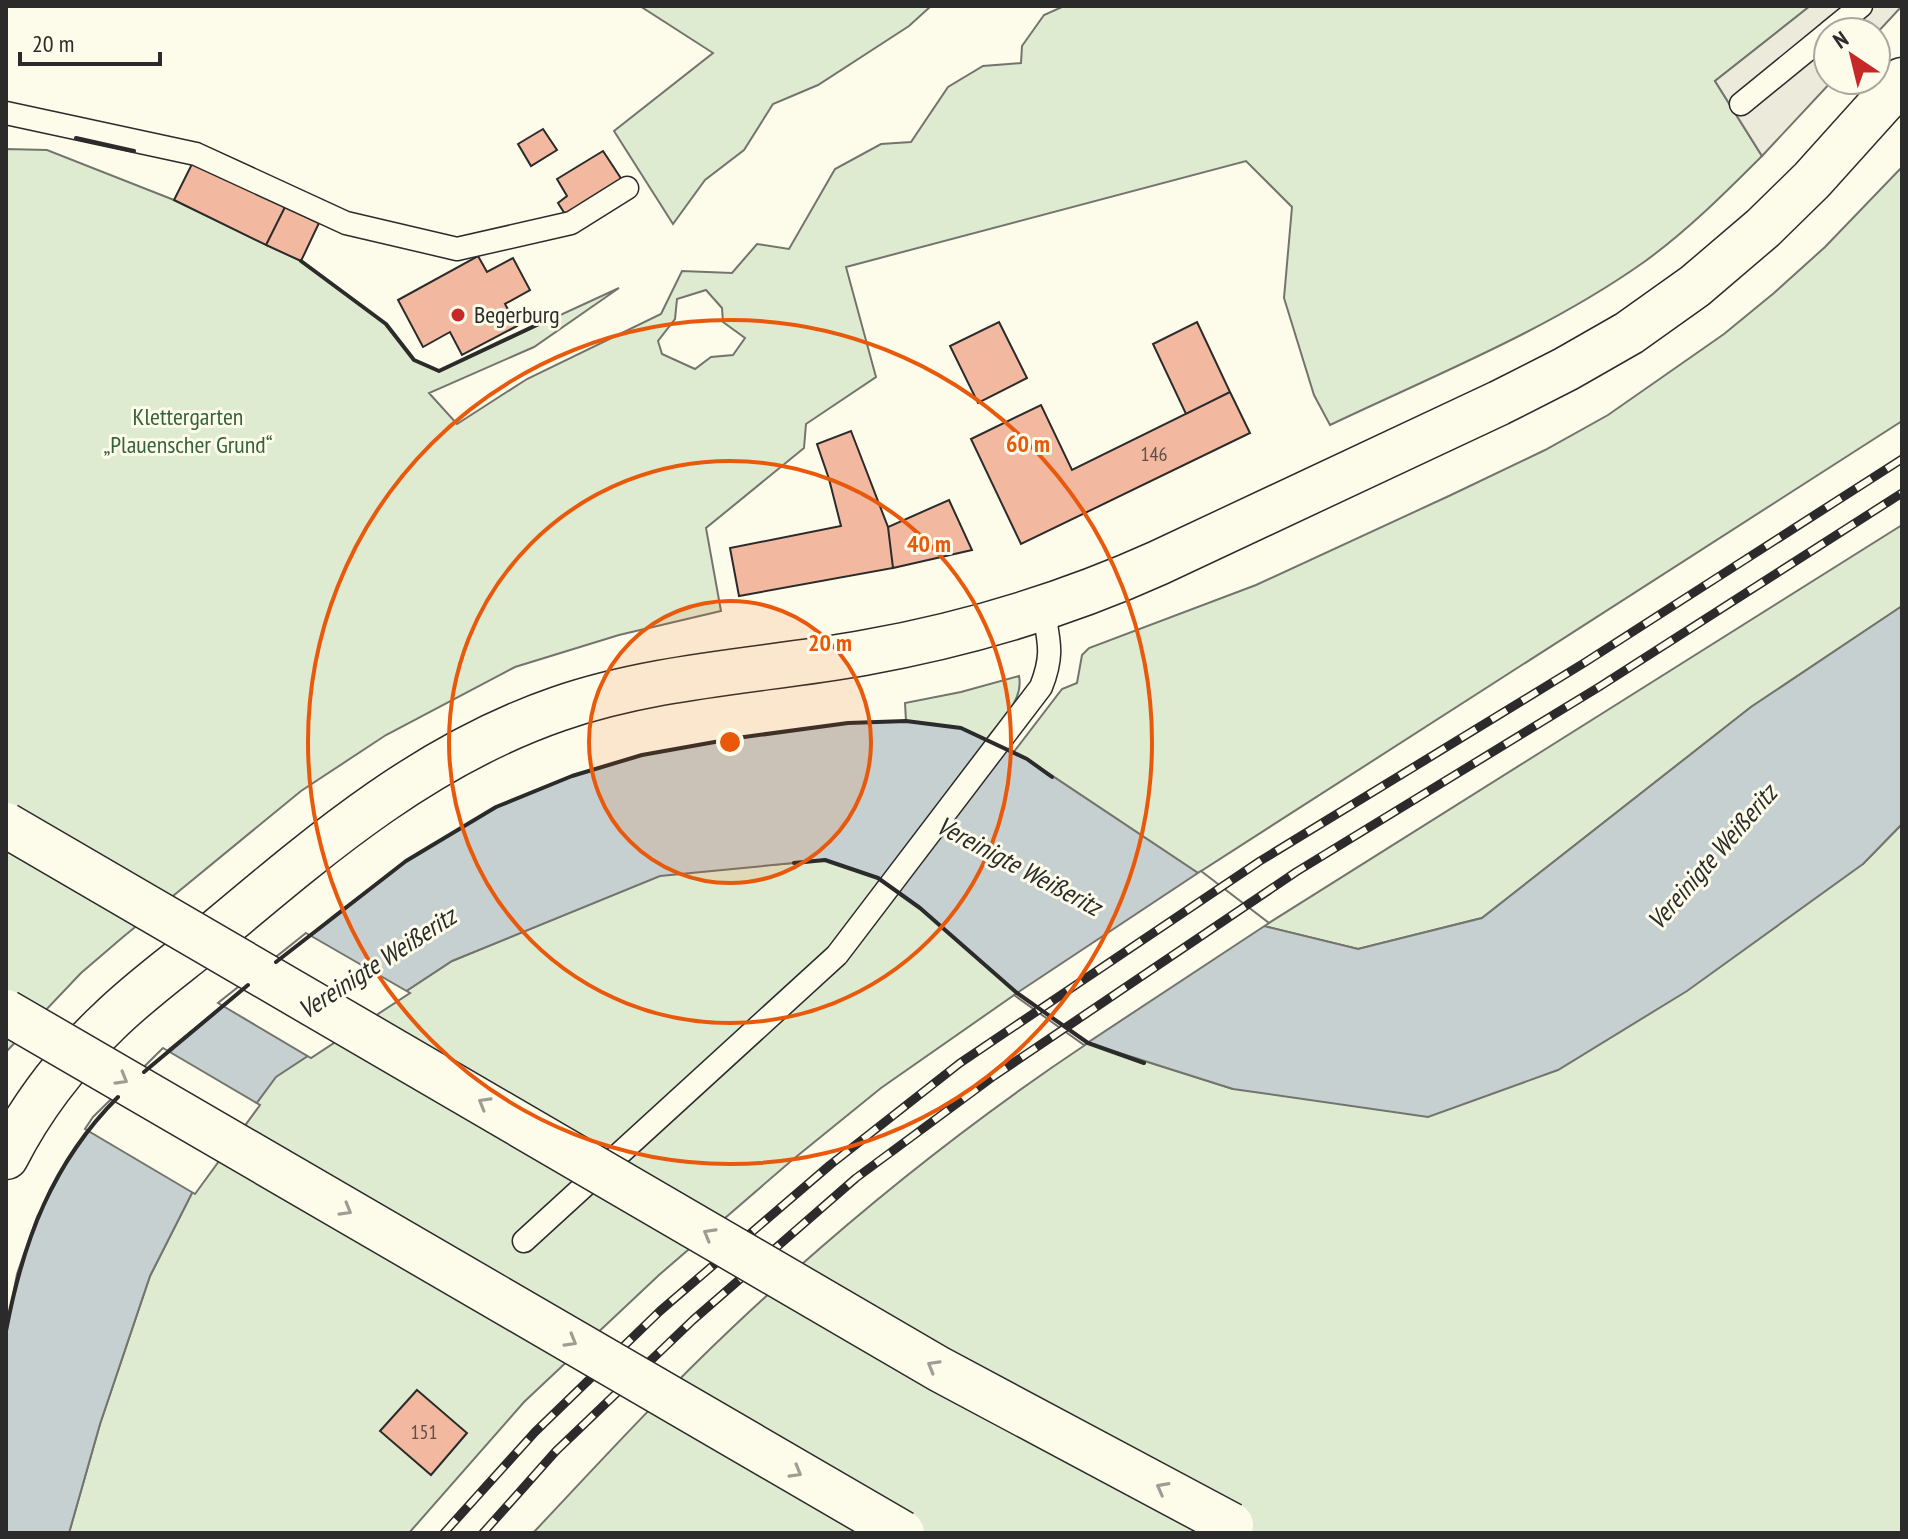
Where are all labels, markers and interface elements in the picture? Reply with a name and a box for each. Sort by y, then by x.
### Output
scale bar [20,16,160,66]
north arrow [1812,16,1892,96]
text: N [1828,25,1853,54]
text: 20 m [32,28,74,59]
place label: Begerburg [474,299,560,330]
marker: Begerburg [449,306,467,324]
park label: Klettergarten „Plauenscher Grund“ [103,401,273,460]
text: 60 m [1006,428,1050,459]
house number: 146 [1141,441,1168,467]
text: 40 m [907,528,951,559]
text: 20 m [808,627,852,658]
centre of rings [716,728,744,756]
water label: Vereinigte Weißeritz [1640,775,1785,936]
water label: Vereinigte Weißeritz [931,808,1110,924]
water label: Vereinigte Weißeritz [292,898,464,1026]
one-way arrow [113,1069,128,1085]
one-way arrow [478,1097,493,1113]
one-way arrow [338,1200,352,1216]
one-way arrow [703,1228,718,1244]
one-way arrow [562,1331,577,1347]
one-way arrow [927,1360,942,1376]
house number: 151 [411,1419,438,1445]
one-way arrow [787,1462,801,1478]
one-way arrow [1156,1483,1171,1498]

